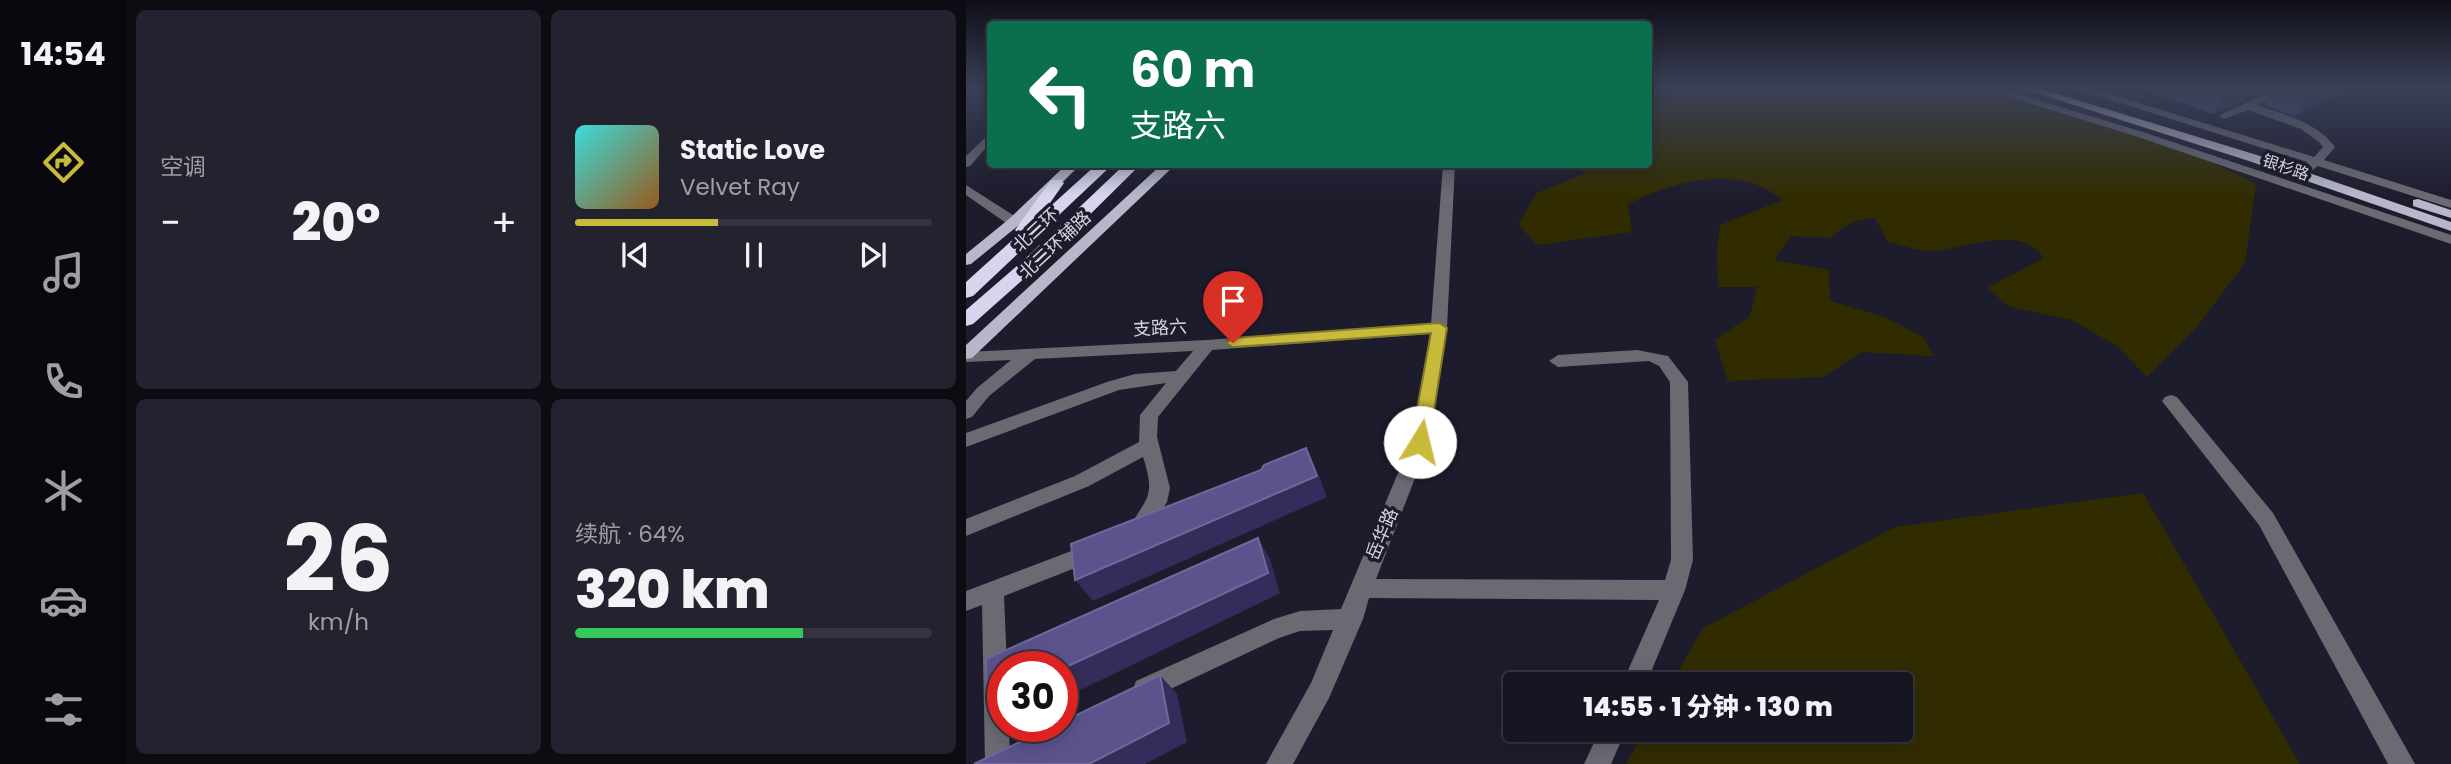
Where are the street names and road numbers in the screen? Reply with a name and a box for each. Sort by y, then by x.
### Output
street label: 银杉路 [2259,149,2312,186]
street label: 北二环 [1007,202,1064,257]
street label: 北二环辅路 [1013,205,1096,284]
street label: 支路六 [1132,314,1188,341]
street label: 岳华路 [1359,504,1404,564]

